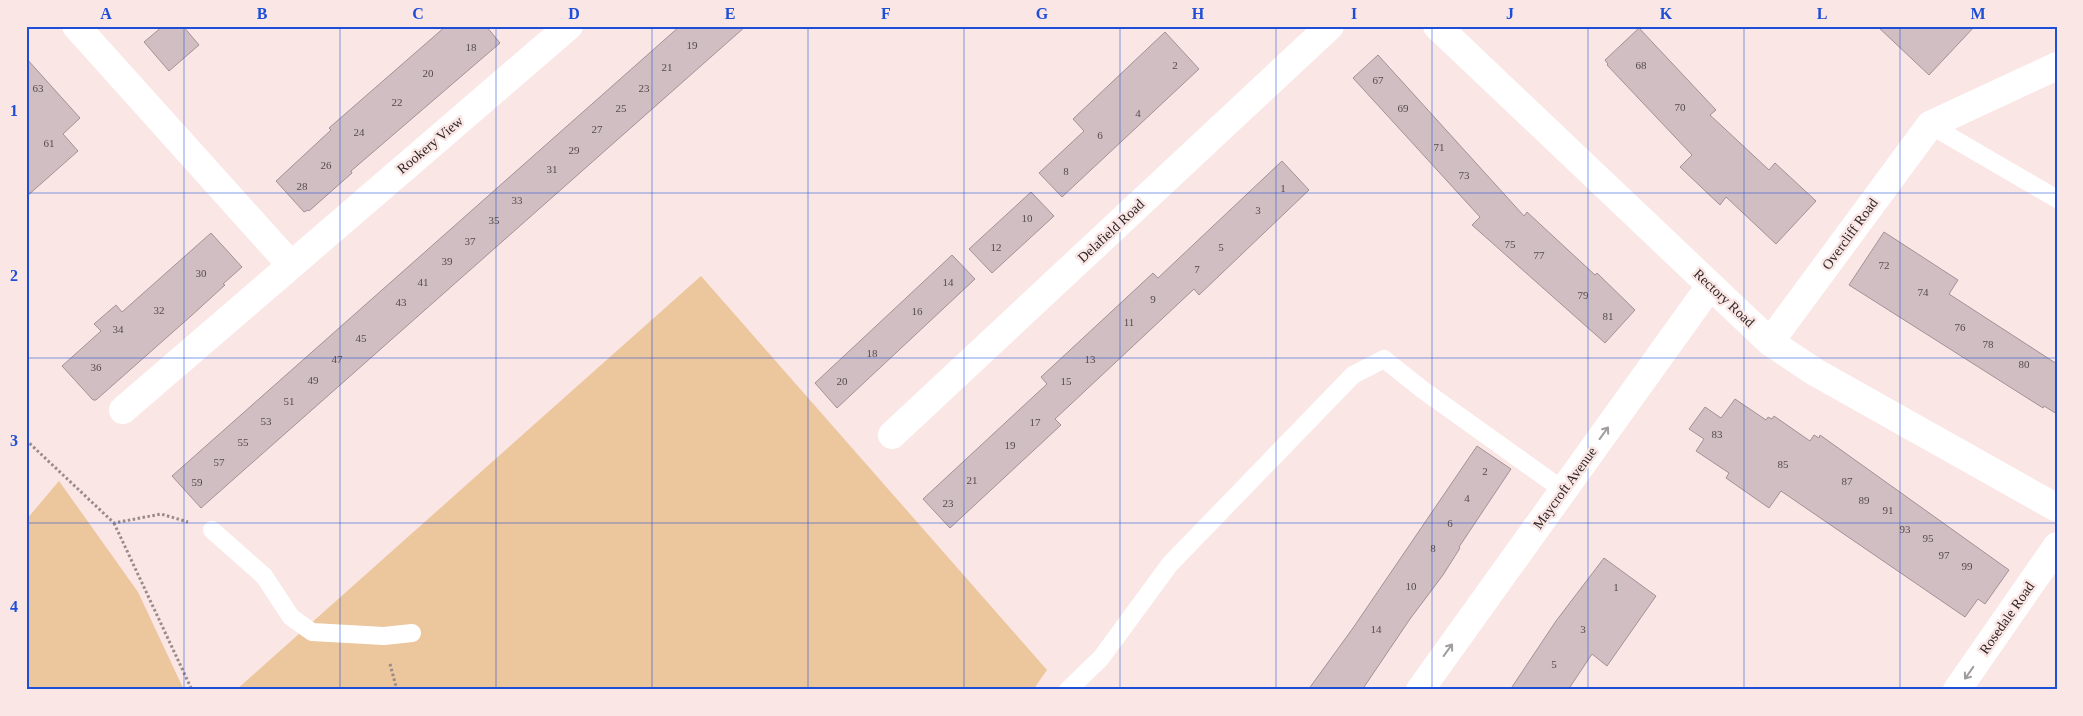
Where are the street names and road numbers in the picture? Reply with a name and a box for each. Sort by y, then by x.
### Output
street label: Rookery View [394,113,467,177]
street label: Delafield Road [1075,196,1147,266]
street label: Overcliff Road [1819,196,1881,272]
street label: Rectory Road [1691,266,1757,330]
street label: Maycroft Avenue [1530,444,1600,532]
street label: Rosedale Road [1977,579,2037,657]

